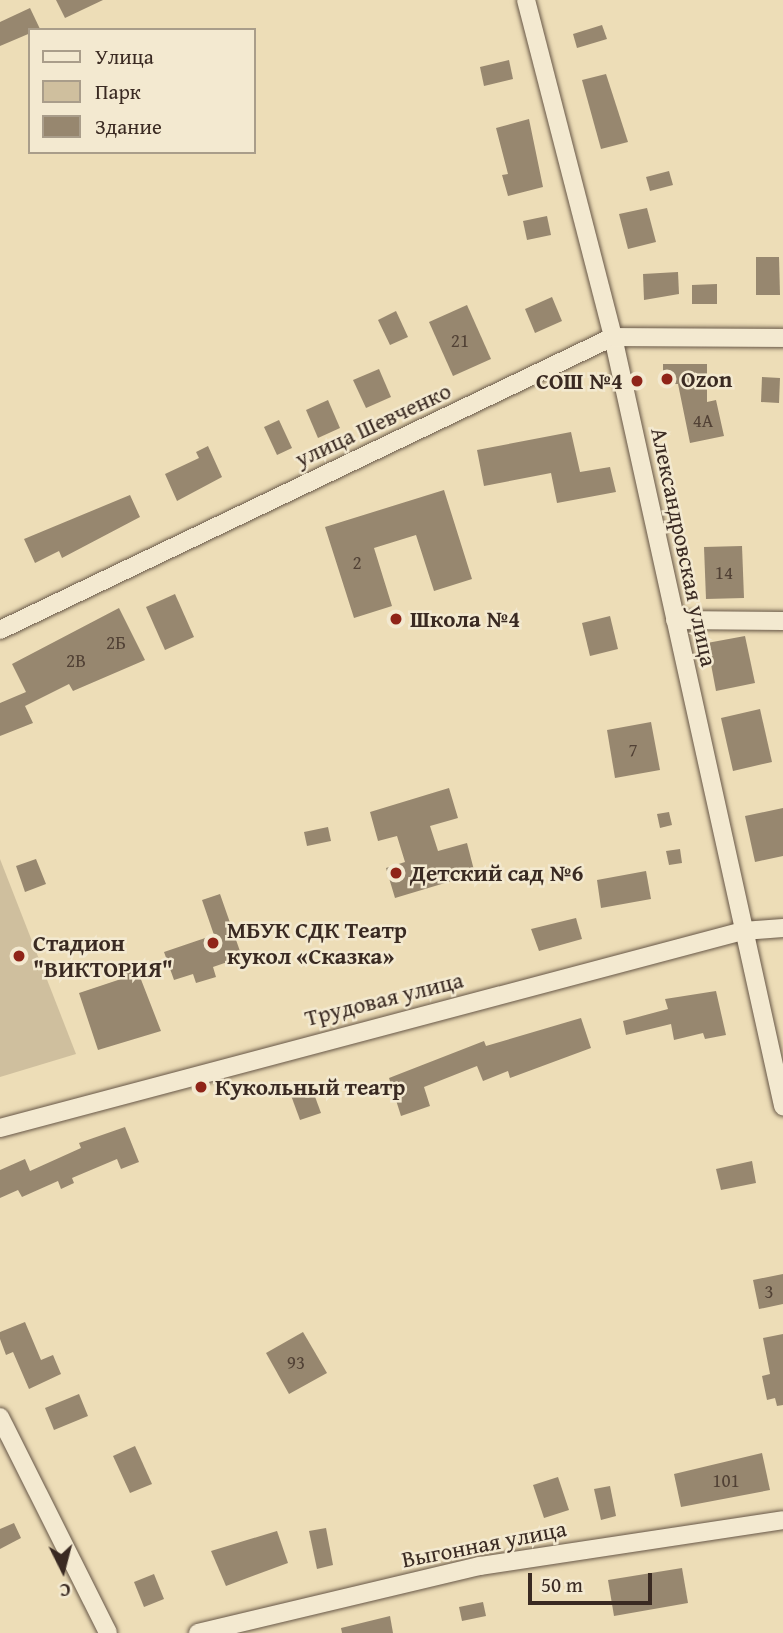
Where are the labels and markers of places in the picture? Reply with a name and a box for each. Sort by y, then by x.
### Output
place label: Ozon [681,365,732,393]
place label: СОШ №4 [536,367,623,395]
marker: Ozon [659,371,675,387]
marker: СОШ №4 [629,373,645,389]
place label: Школа №4 [410,605,520,633]
marker: Школа №4 [388,611,404,627]
place label: Детский сад №6 [410,859,583,887]
marker: Детский сад №6 [388,865,404,881]
place label: МБУК СДК Театр кукол «Сказка» [227,916,407,970]
place label: Стадион "ВИКТОРИЯ" [33,929,173,983]
marker: МБУК СДК Театр кукол «Сказка» [205,935,221,951]
marker: Стадион "ВИКТОРИЯ" [11,948,27,964]
place label: Кукольный театр [215,1073,405,1101]
marker: Кукольный театр [193,1079,209,1095]

